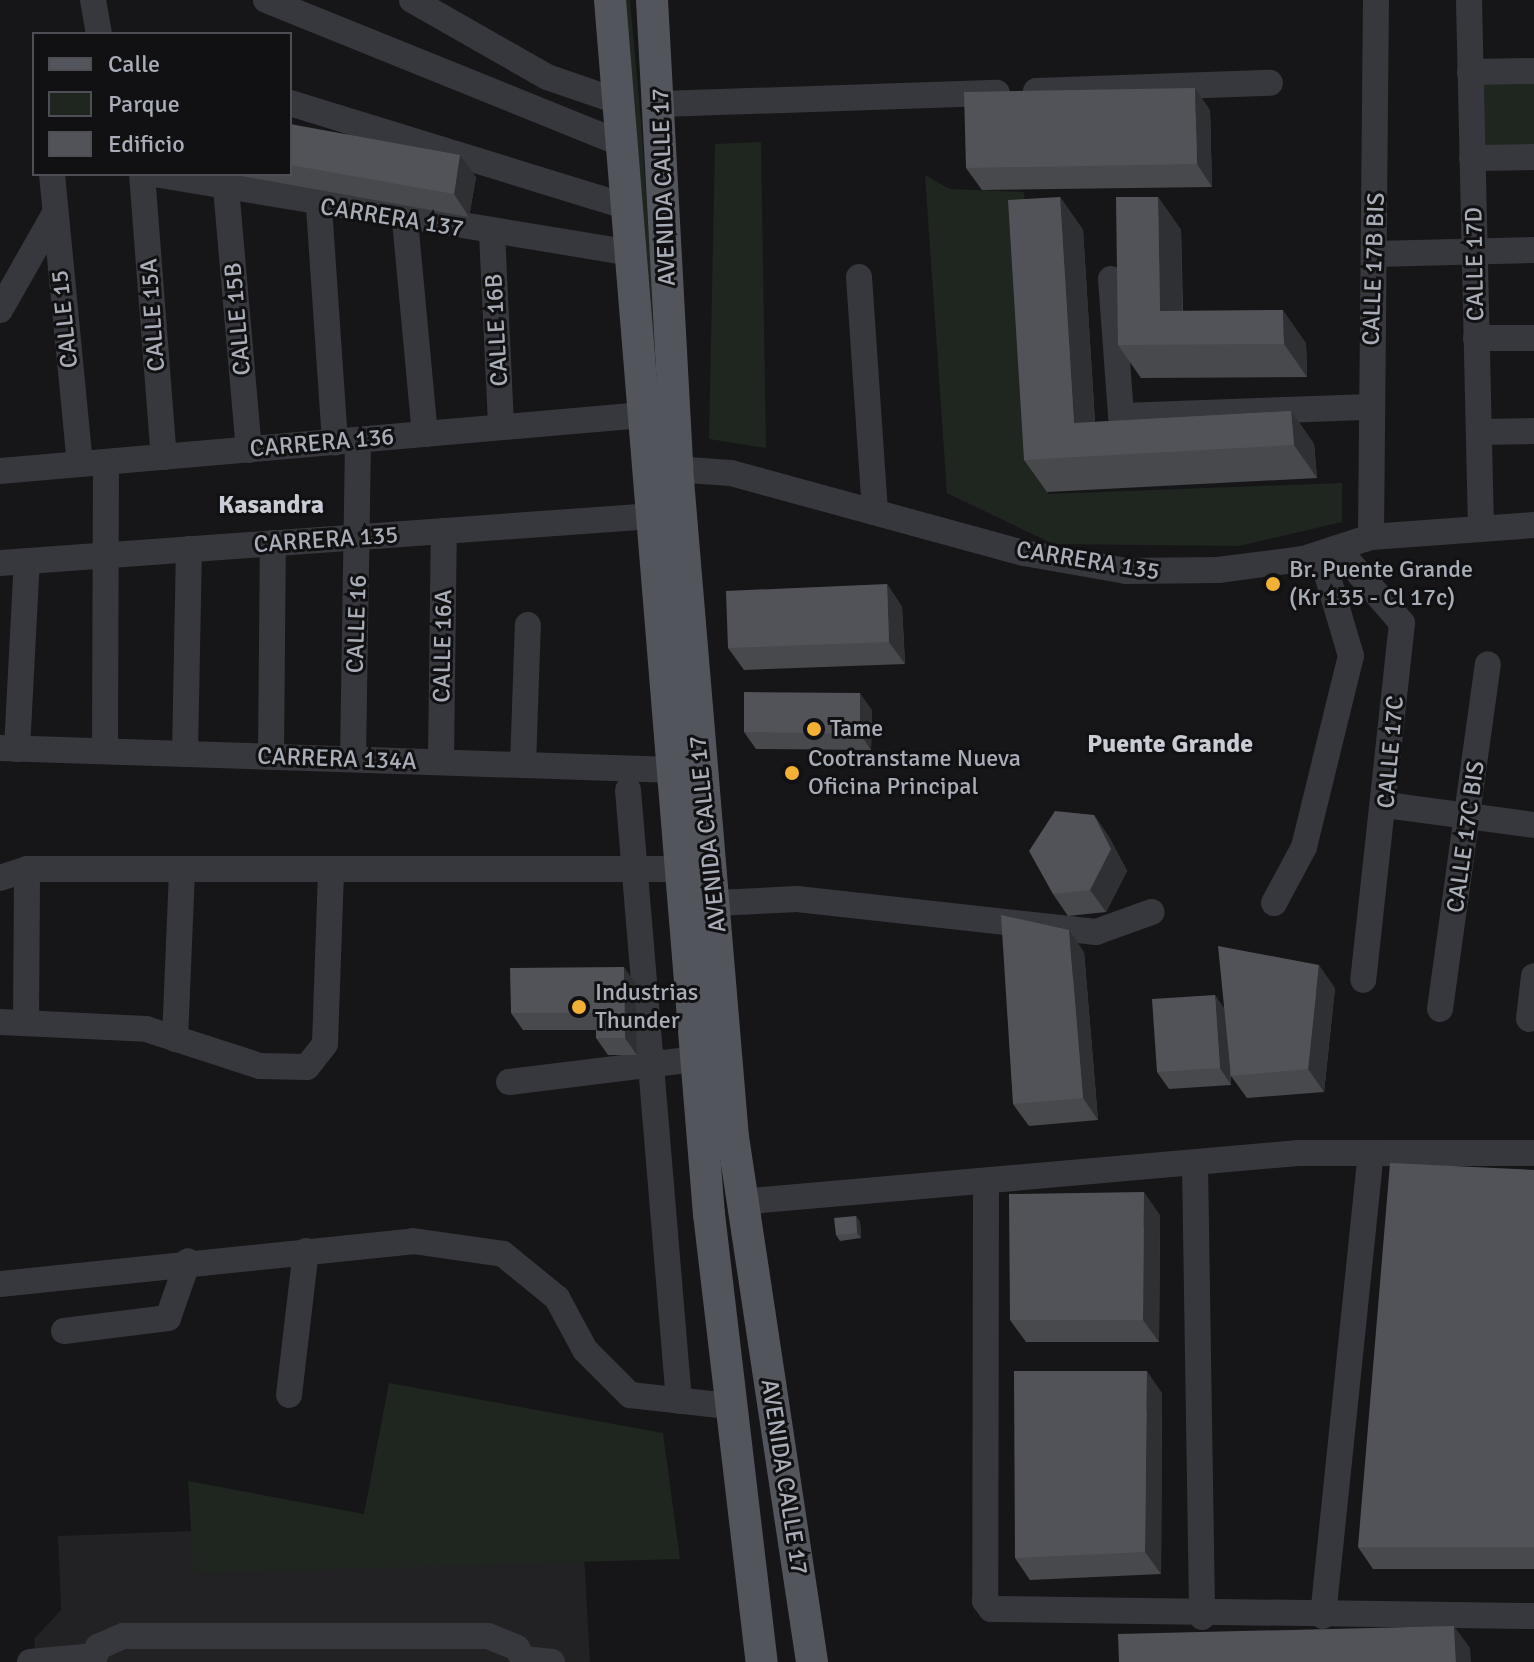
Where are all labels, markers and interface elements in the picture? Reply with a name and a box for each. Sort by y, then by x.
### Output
legend [32,32,292,176]
text: Calle [108,49,160,79]
street label: AVENIDA CALLE 17 [646,88,682,286]
text: Parque [108,89,180,119]
text: Edificio [108,129,185,159]
street label: CARRERA 137 [318,192,466,244]
street label: CALLE 17B BIS [1357,192,1391,346]
street label: CALLE 17D [1460,207,1490,321]
street label: CALLE 15A [135,258,171,372]
street label: CALLE 15B [219,261,257,377]
street label: CALLE 15 [46,269,84,369]
street label: CALLE 16B [480,273,514,387]
street label: CARRERA 136 [249,422,395,464]
district label: Kasandra [218,490,324,522]
street label: CARRERA 135 [253,521,399,559]
street label: CARRERA 135 [1014,535,1162,587]
place label: Br. Puente Grande (Kr 135 - Cl 17c) [1289,556,1473,612]
street label: CALLE 16 [341,574,373,674]
marker: Br. Puente Grande (Kr 135 - Cl 17c) [1264,575,1282,593]
street label: CALLE 16A [428,589,458,703]
street label: CALLE 17C [1372,694,1410,810]
place label: Tame [830,715,883,743]
marker: Tame [805,720,823,738]
district label: Puente Grande [1087,729,1253,761]
street label: AVENIDA CALLE 17 [683,734,733,934]
street label: CARRERA 134A [257,742,417,776]
place label: Cootranstame Nueva Oficina Principal [808,745,1021,801]
street label: CALLE 17C BIS [1441,759,1491,915]
marker: Cootranstame Nueva Oficina Principal [783,764,801,782]
place label: Industrias Thunder [595,979,698,1035]
marker: Industrias Thunder [570,998,588,1016]
street label: AVENIDA CALLE 17 [754,1377,814,1577]

